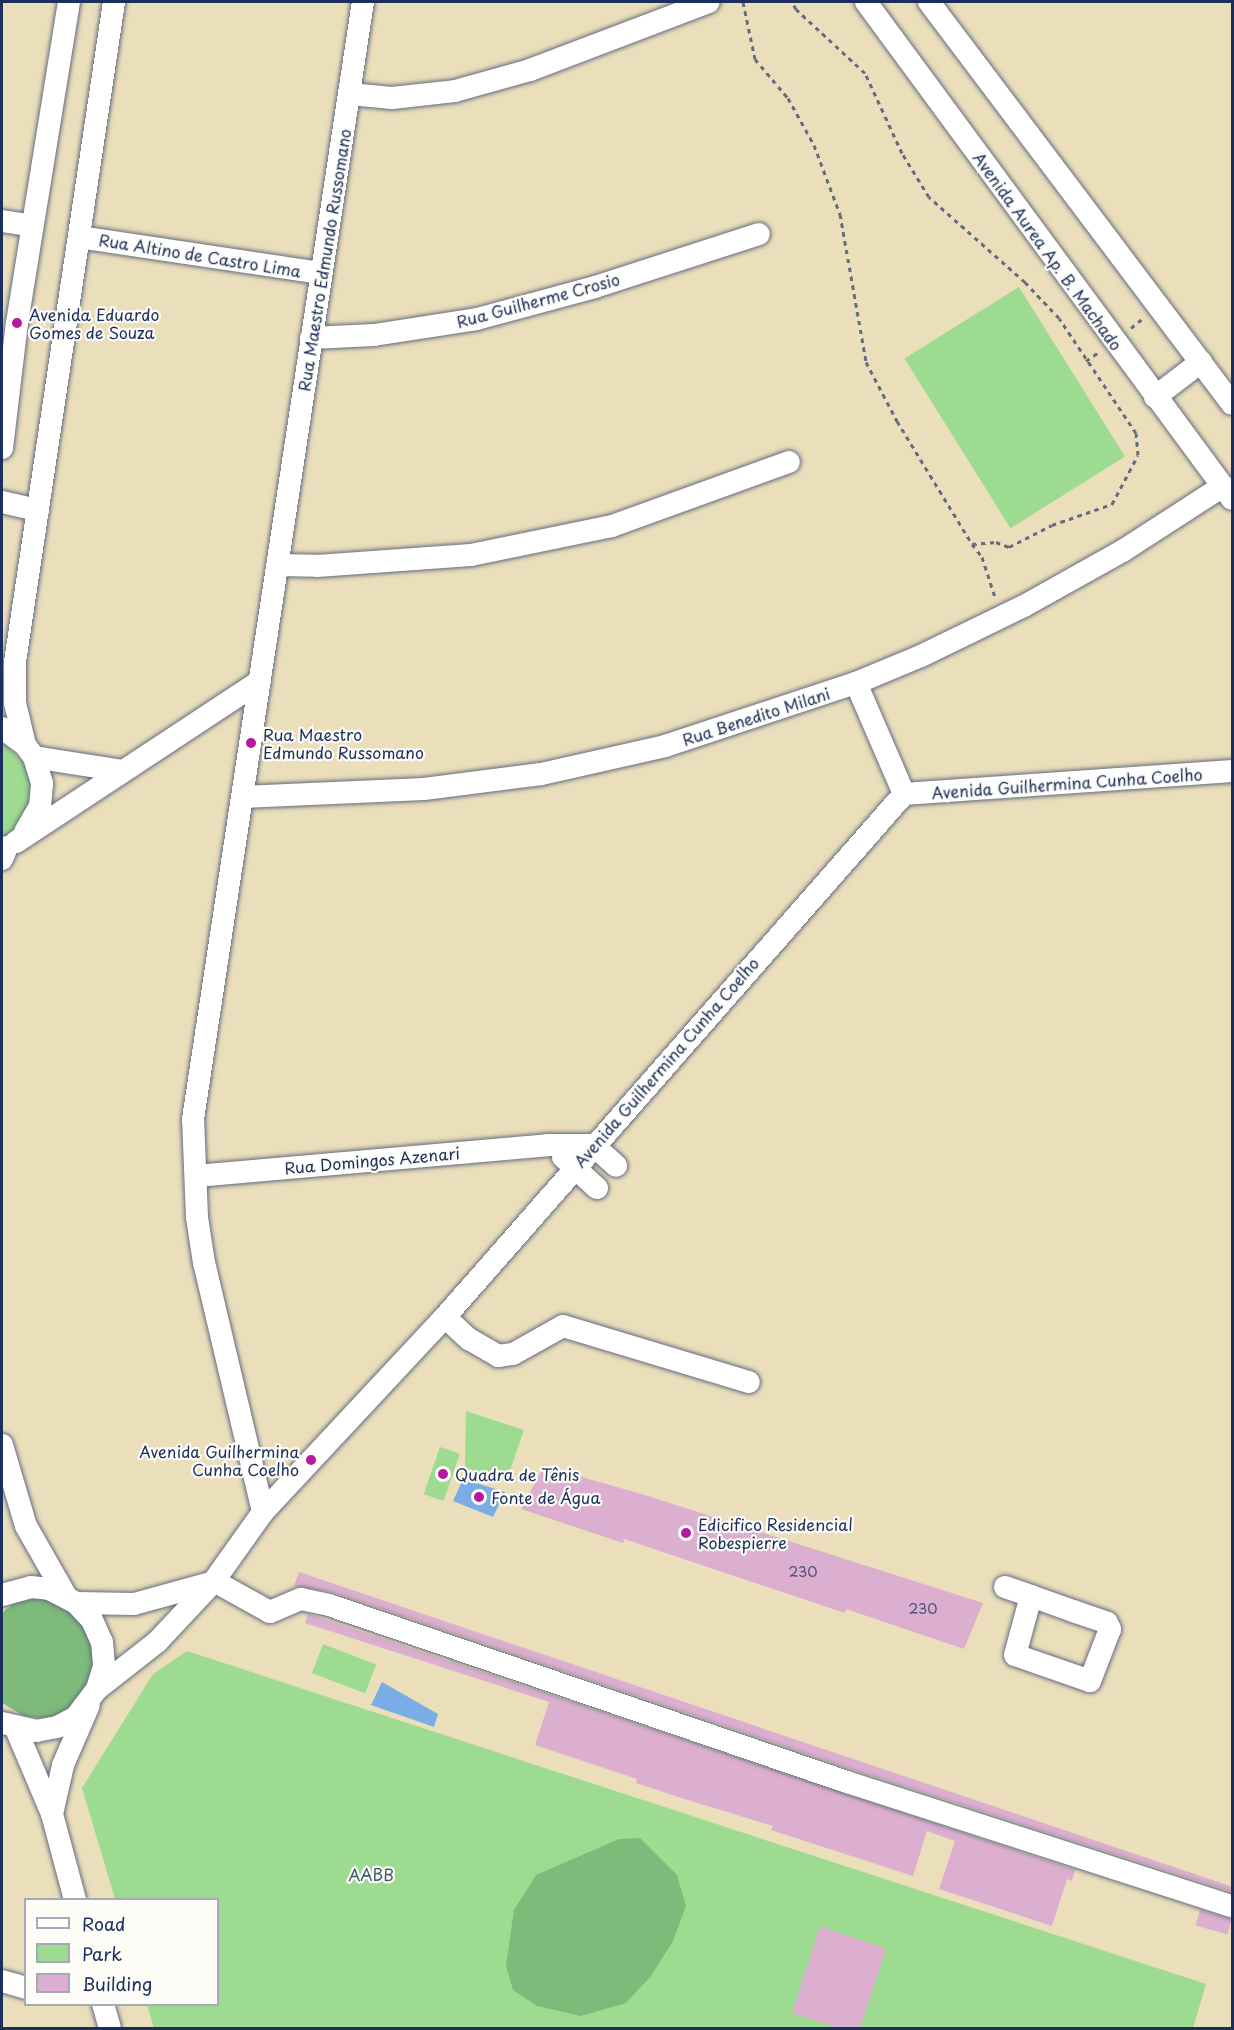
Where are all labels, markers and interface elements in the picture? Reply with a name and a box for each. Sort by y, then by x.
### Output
street label: Rua Maestro Edmundo Russomano [294,128,354,392]
street label: Avenida Aurea Ap. B. Machado [970,149,1126,353]
street label: Rua Altino de Castro Lima [97,229,303,281]
street label: Rua Guilherme Crosio [454,269,622,331]
place label: Avenida Eduardo Gomes de Souza [29,304,159,342]
marker: Avenida Eduardo Gomes de Souza [10,316,24,330]
street label: Rua Benedito Milani [679,683,833,749]
place label: Rua Maestro Edmundo Russomano [263,724,424,762]
marker: Rua Maestro Edmundo Russomano [244,736,258,750]
street label: Avenida Guilhermina Cunha Coelho [930,764,1204,802]
street label: Avenida Guilhermina Cunha Coelho [569,953,763,1171]
street label: Rua Domingos Azenari [283,1143,461,1177]
place label: Avenida Guilhermina Cunha Coelho [138,1441,299,1479]
marker: Avenida Guilhermina Cunha Coelho [304,1453,318,1467]
place label: Quadra de Tênis [455,1464,580,1484]
marker: Quadra de Tênis [436,1467,450,1481]
place label: Fonte de Água [491,1487,601,1507]
marker: Fonte de Água [472,1490,486,1504]
place label: Edicifico Residencial Robespierre [698,1514,852,1552]
marker: Edicifico Residencial Robespierre [679,1526,693,1540]
house number: 230 [788,1564,818,1580]
house number: 230 [908,1601,938,1617]
park label: AABB [348,1864,394,1884]
legend [24,1898,219,2006]
text: Road [82,1910,126,1937]
text: Park [82,1940,122,1967]
text: Building [82,1970,152,1997]

